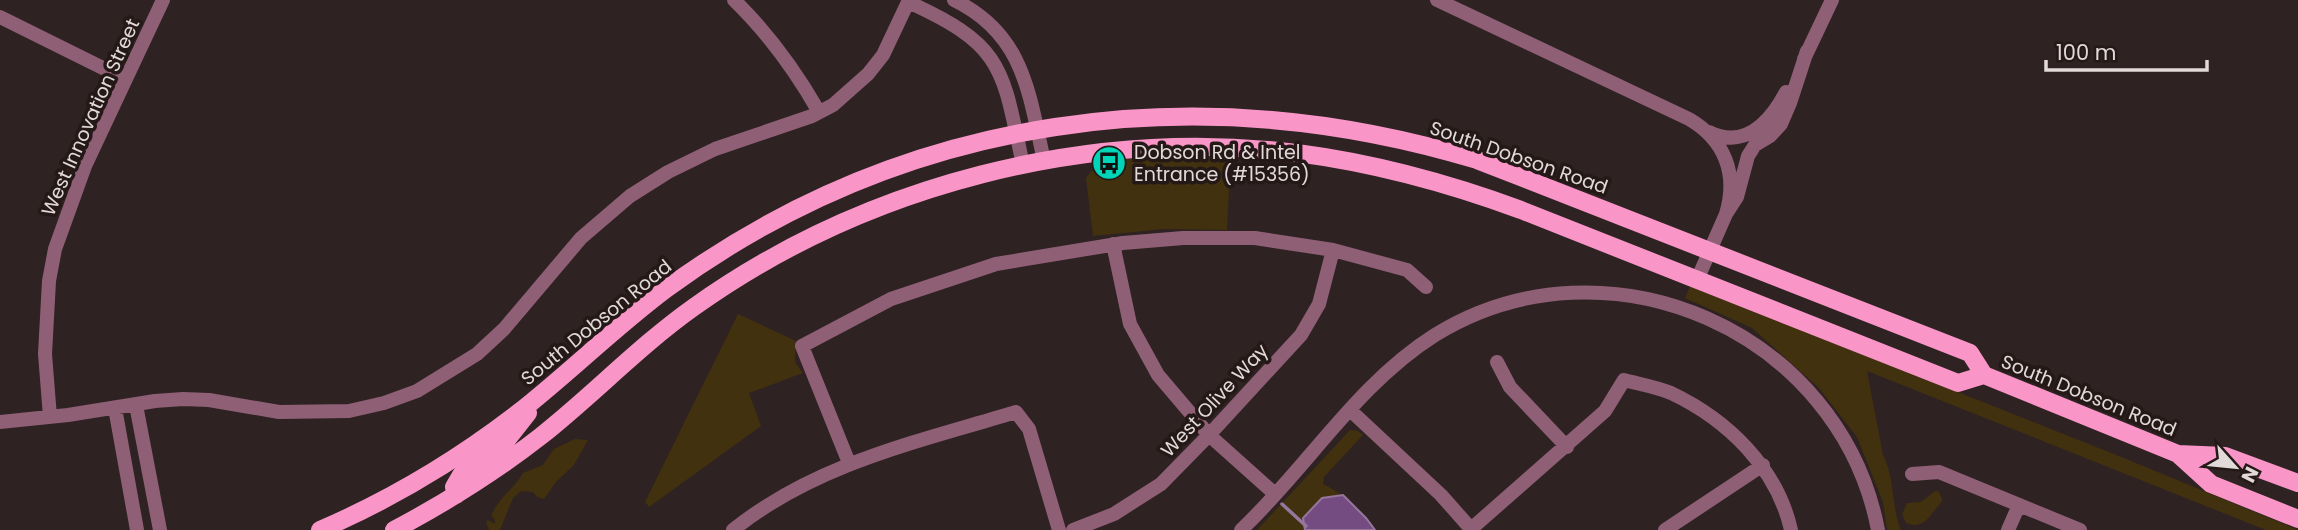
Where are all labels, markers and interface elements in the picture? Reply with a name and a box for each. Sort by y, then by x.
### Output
street label: West Innovation Street [35,14,146,220]
scale bar [2046,28,2207,72]
text: 100 m [2056,38,2116,67]
street label: South Dobson Road [1426,114,1612,201]
place label: Dobson Rd & Intel Entrance (#15356) [1134,139,1310,188]
bus stop icon: Dobson Rd & Intel Entrance (#15356) [1090,144,1128,182]
street label: South Dobson Road [515,253,677,392]
street label: West Olive Way [1155,337,1274,463]
street label: South Dobson Road [1997,348,2180,443]
north arrow [2200,432,2270,502]
text: N [2234,462,2265,487]

